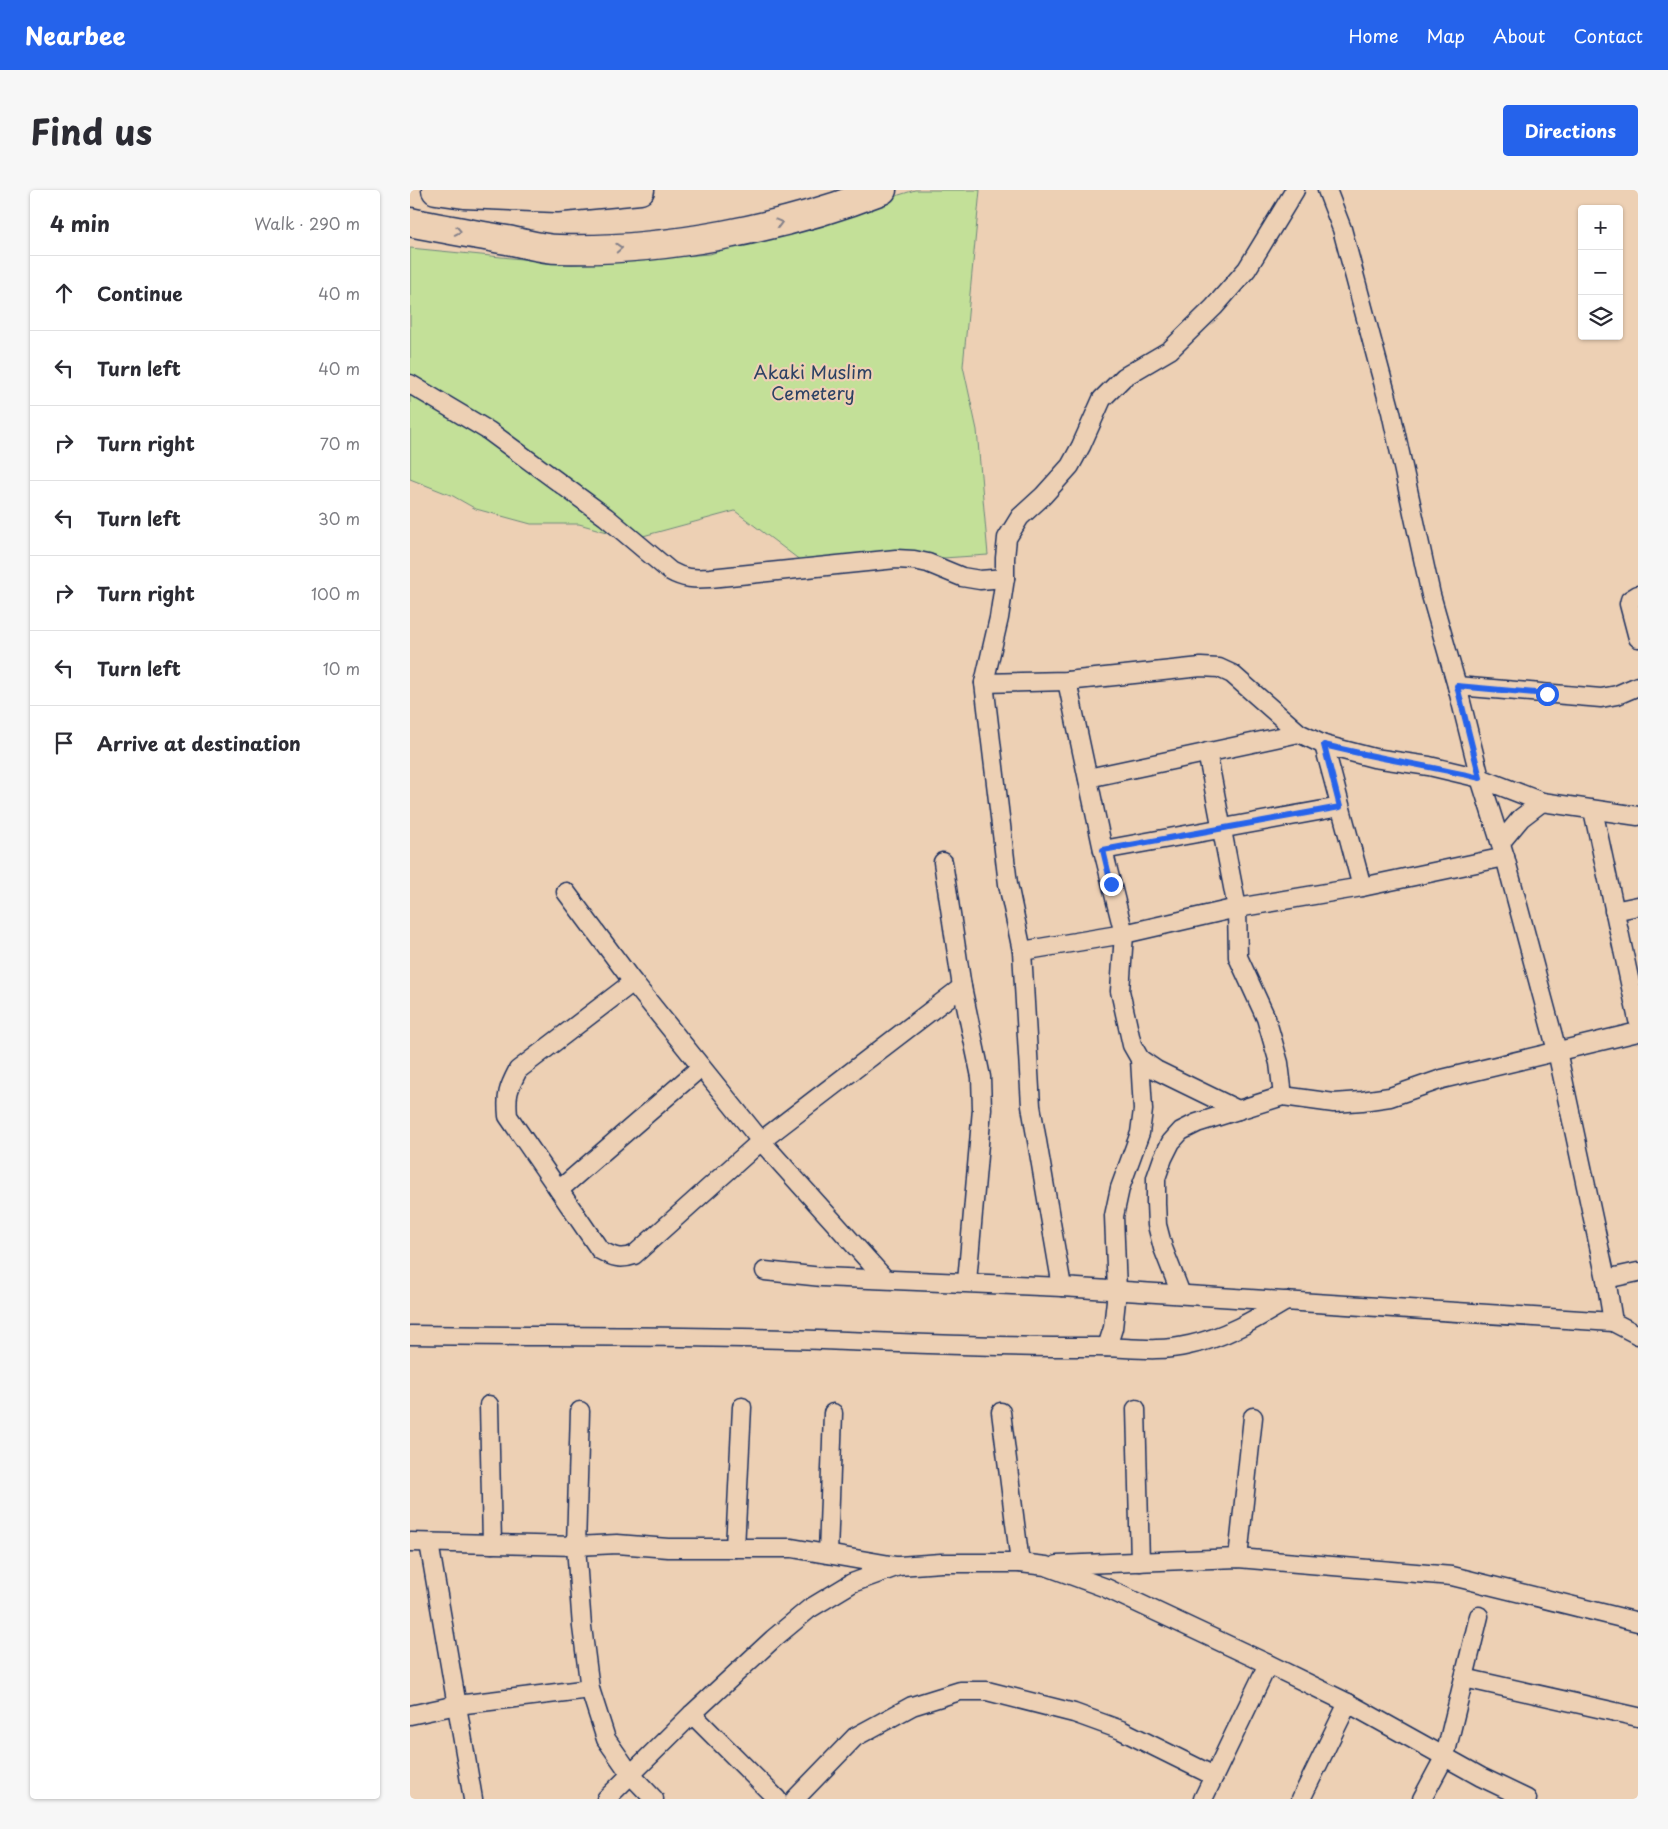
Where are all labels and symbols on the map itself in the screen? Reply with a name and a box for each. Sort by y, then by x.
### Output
one-way arrow [774,218,783,228]
one-way arrow [454,225,462,236]
one-way arrow [615,242,623,253]
park label: Akaki Muslim Cemetery [753,358,873,406]
route start [1536,683,1559,706]
route end [1100,873,1123,896]

